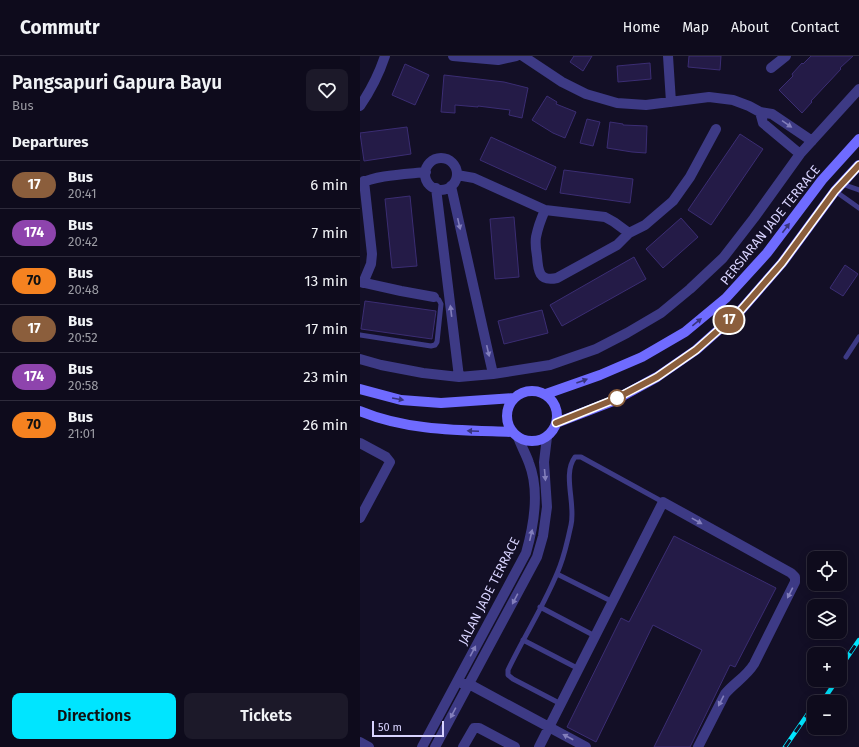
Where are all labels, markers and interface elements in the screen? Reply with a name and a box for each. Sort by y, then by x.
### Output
text: Commutr [20,16,100,39]
text: Home [623,19,660,36]
text: Map [682,19,709,36]
text: About [731,19,769,36]
text: Contact [791,19,839,36]
button: heart [306,69,348,111]
text: Pangsapuri Gapura Bayu [12,71,222,94]
text: Bus [12,98,34,113]
one-way arrow [782,120,792,128]
text: Departures [12,133,89,151]
street label: PERSIARAN JADE TERRACE [717,162,823,288]
text: Bus [68,168,93,186]
text: 17 [27,176,41,193]
text: 6 min [310,176,348,194]
text: 20:41 [68,186,97,201]
text: Bus [68,216,93,234]
one-way arrow [457,218,463,231]
one-way arrow [782,222,790,233]
text: 174 [24,224,44,241]
text: 7 min [311,224,348,242]
text: 20:42 [68,234,98,249]
text: Bus [68,264,93,282]
text: 70 [27,272,41,289]
text: 13 min [304,272,348,290]
text: 20:48 [68,282,99,297]
one-way arrow [447,304,454,317]
line badge: 17 [711,307,747,333]
text: 17 [722,311,736,328]
text: Bus [68,312,93,330]
one-way arrow [692,318,703,326]
text: 17 [27,320,41,337]
text: 17 min [305,320,348,338]
text: 20:52 [68,330,98,345]
one-way arrow [485,345,491,357]
text: Bus [68,360,93,378]
text: 174 [24,368,44,385]
text: 23 min [303,368,348,386]
text: 20:58 [68,378,99,393]
one-way arrow [577,378,589,384]
unlabelled marker [608,389,626,407]
one-way arrow [392,396,404,402]
text: Bus [68,408,93,426]
text: 70 [27,416,41,433]
text: 26 min [303,416,348,434]
text: 21:01 [68,426,95,441]
one-way arrow [467,427,479,434]
one-way arrow [542,469,548,481]
one-way arrow [692,518,703,525]
one-way arrow [528,529,534,541]
street label: JALAN JADE TERRACE [455,535,523,647]
map controls [807,551,847,735]
button: locate [807,551,847,591]
one-way arrow [787,587,793,599]
one-way arrow [511,593,518,604]
button: layers [807,599,847,639]
one-way arrow [470,645,476,657]
button: + [807,647,847,687]
button: Directions [12,693,176,739]
button: Tickets [184,693,348,739]
one-way arrow [718,695,724,707]
button: − [807,695,847,735]
one-way arrow [450,707,456,719]
scale bar [372,719,444,738]
text: 50 m [378,721,402,734]
one-way arrow [562,734,574,740]

